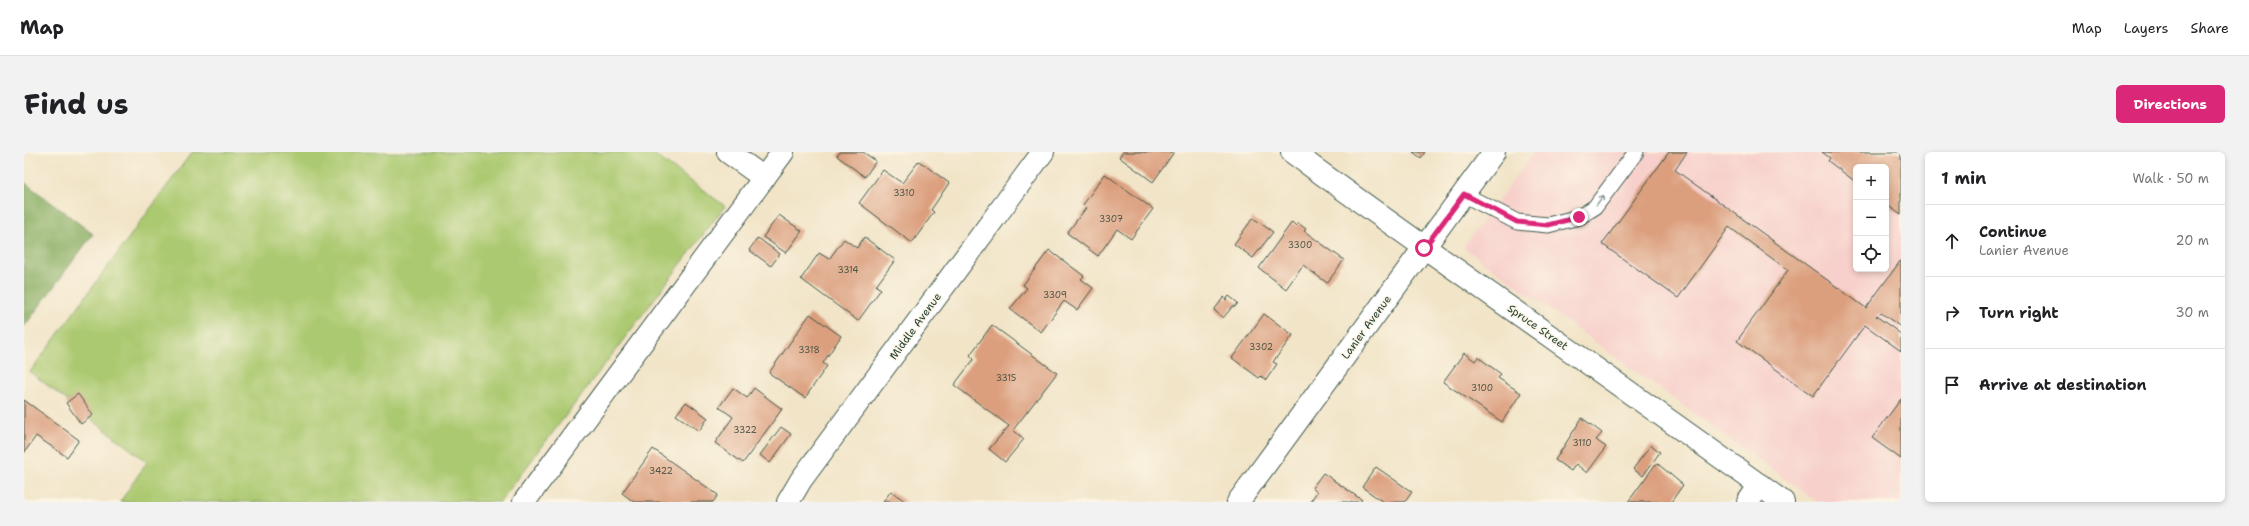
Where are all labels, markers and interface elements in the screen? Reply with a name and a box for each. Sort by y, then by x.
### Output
text: Map [20,15,64,40]
text: Map [2072,19,2102,37]
text: Layers [2124,19,2168,37]
text: Share [2190,19,2229,37]
text: Find us [24,85,129,123]
button: Directions [2116,85,2225,123]
map controls [1853,164,1889,272]
button: + [1853,164,1889,200]
text: 1 min [1941,167,1986,189]
text: Walk · 50 m [2132,170,2209,187]
house number: 3310 [893,187,915,199]
one-way arrow [1596,195,1605,206]
button: − [1853,200,1889,236]
route end [1570,208,1588,226]
house number: 3307 [1099,213,1123,225]
text: Continue [1979,222,2047,242]
icon: ahead [1941,230,1963,252]
text: 20 m [2176,232,2209,249]
button: locate [1853,236,1889,272]
house number: 3300 [1288,239,1312,251]
route start [1415,239,1433,257]
text: Lanier Avenue [1979,242,2069,259]
house number: 3314 [837,264,859,276]
house number: 3309 [1043,289,1067,301]
street label: Middle Avenue [886,290,945,363]
street label: Lanier Avenue [1338,292,1395,362]
street label: Spruce Street [1504,301,1571,354]
icon: right [1941,302,1963,324]
text: Turn right [1979,303,2059,323]
text: 30 m [2175,304,2209,321]
house number: 3302 [1249,341,1273,353]
house number: 3318 [798,344,820,356]
house number: 3315 [996,372,1016,384]
icon: arrive [1941,374,1963,396]
text: Arrive at destination [1979,375,2147,395]
house number: 3100 [1471,382,1493,394]
house number: 3322 [733,424,757,436]
house number: 3110 [1572,437,1592,449]
house number: 3422 [649,465,673,477]

